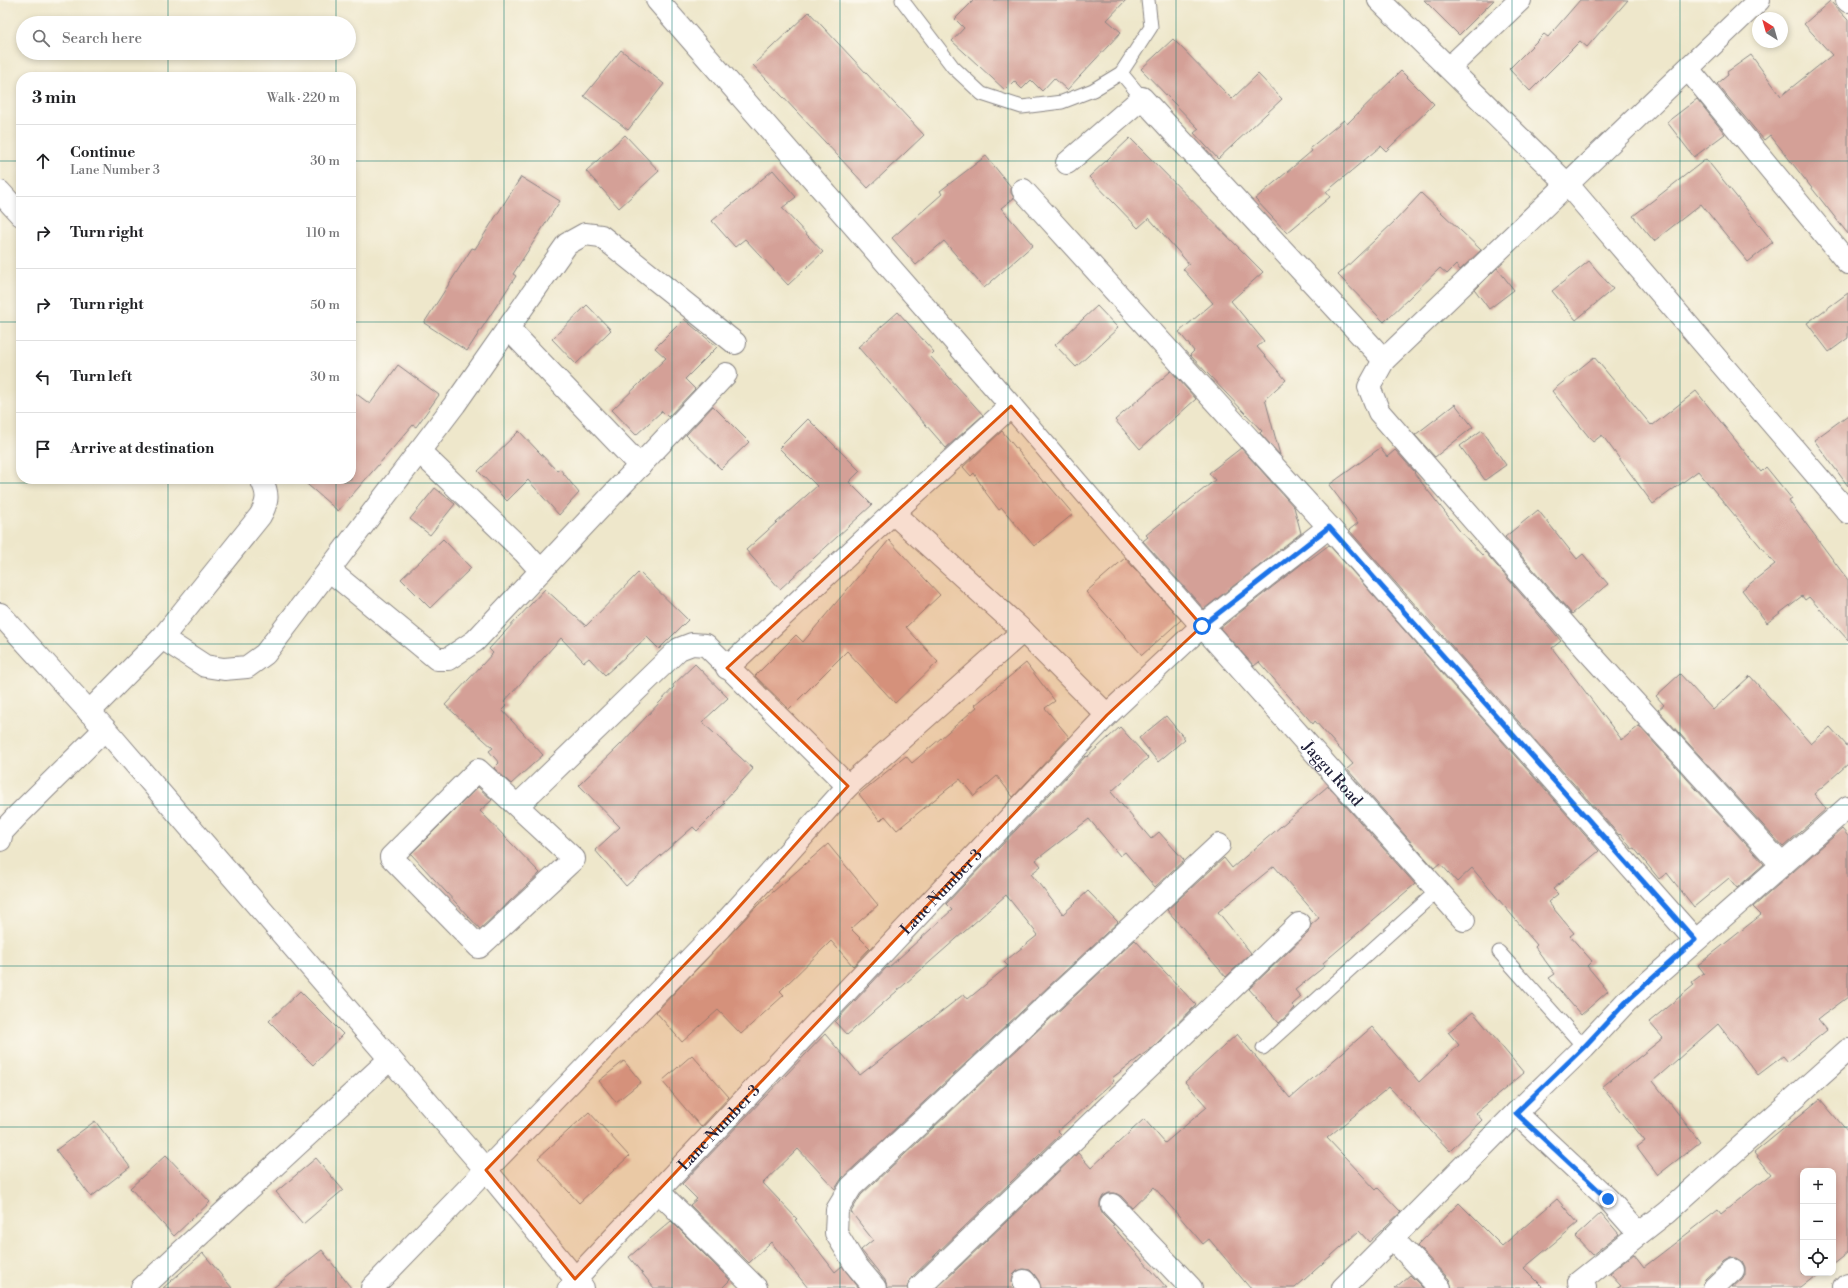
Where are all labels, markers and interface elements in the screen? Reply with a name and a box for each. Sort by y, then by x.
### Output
north arrow [1752,12,1788,48]
search box [16,16,356,60]
icon: search [30,27,52,49]
text: Search here [62,29,142,48]
text: 3 min [32,87,76,109]
text: Walk · 220 m [267,90,340,106]
text: Continue [70,143,135,162]
icon: ahead [32,150,54,172]
text: 30 m [310,153,340,169]
text: Lane Number 3 [70,162,160,178]
icon: right [32,222,54,244]
text: Turn right [70,223,144,242]
text: 110 m [306,225,340,241]
icon: right [32,294,54,316]
text: Turn right [70,295,144,314]
text: 50 m [310,297,340,313]
icon: left [32,366,54,388]
text: Turn left [70,367,132,386]
text: 30 m [310,369,340,385]
icon: arrive [32,438,54,460]
text: Arrive at destination [70,439,214,458]
route start [1193,617,1211,635]
street label: Jaggu Road [1297,736,1367,811]
street label: Lane Number 3 [896,845,987,939]
street label: Lane Number 3 [674,1080,765,1175]
map controls [1800,1168,1836,1276]
button: + [1800,1168,1836,1204]
route end [1599,1190,1617,1208]
button: − [1800,1204,1836,1240]
button: locate [1800,1240,1836,1276]

